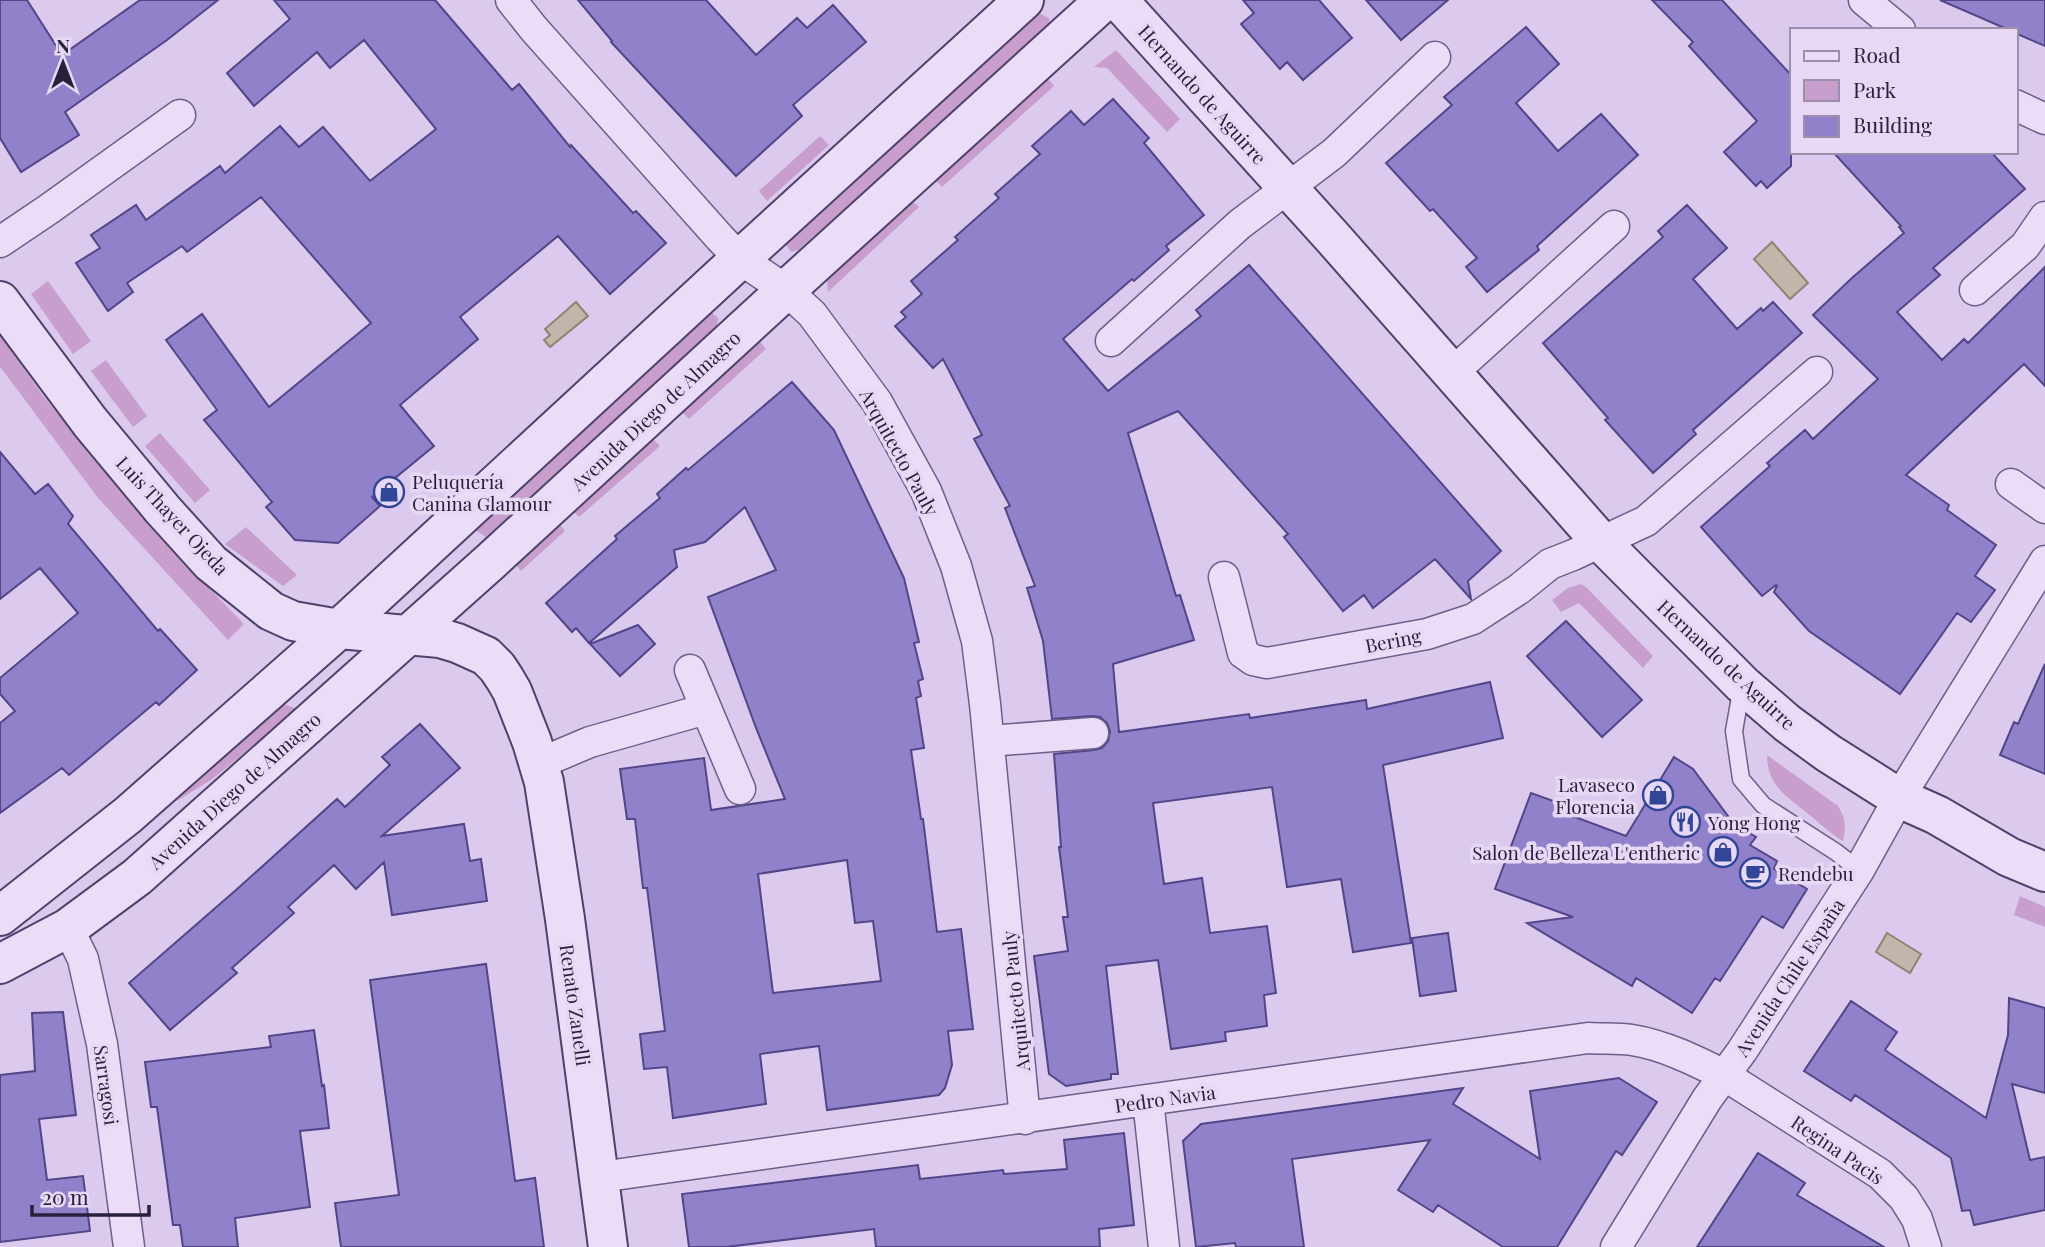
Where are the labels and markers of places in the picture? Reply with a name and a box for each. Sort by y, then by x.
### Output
place label: Peluquería Canina Glamour [412,468,552,516]
shop icon: Peluquería Canina Glamour [372,475,406,509]
place label: Lavaseco Florencia [1555,771,1636,819]
shop icon: Lavaseco Florencia [1641,778,1675,812]
restaurant icon: Yong Hong [1668,805,1702,839]
place label: Yong Hong [1707,809,1800,835]
shop icon: Salon de Belleza L'entheric [1706,835,1740,869]
place label: Salon de Belleza L'entheric [1472,839,1700,865]
cafe icon: Rendebu [1738,856,1772,890]
place label: Rendebu [1778,860,1854,886]

